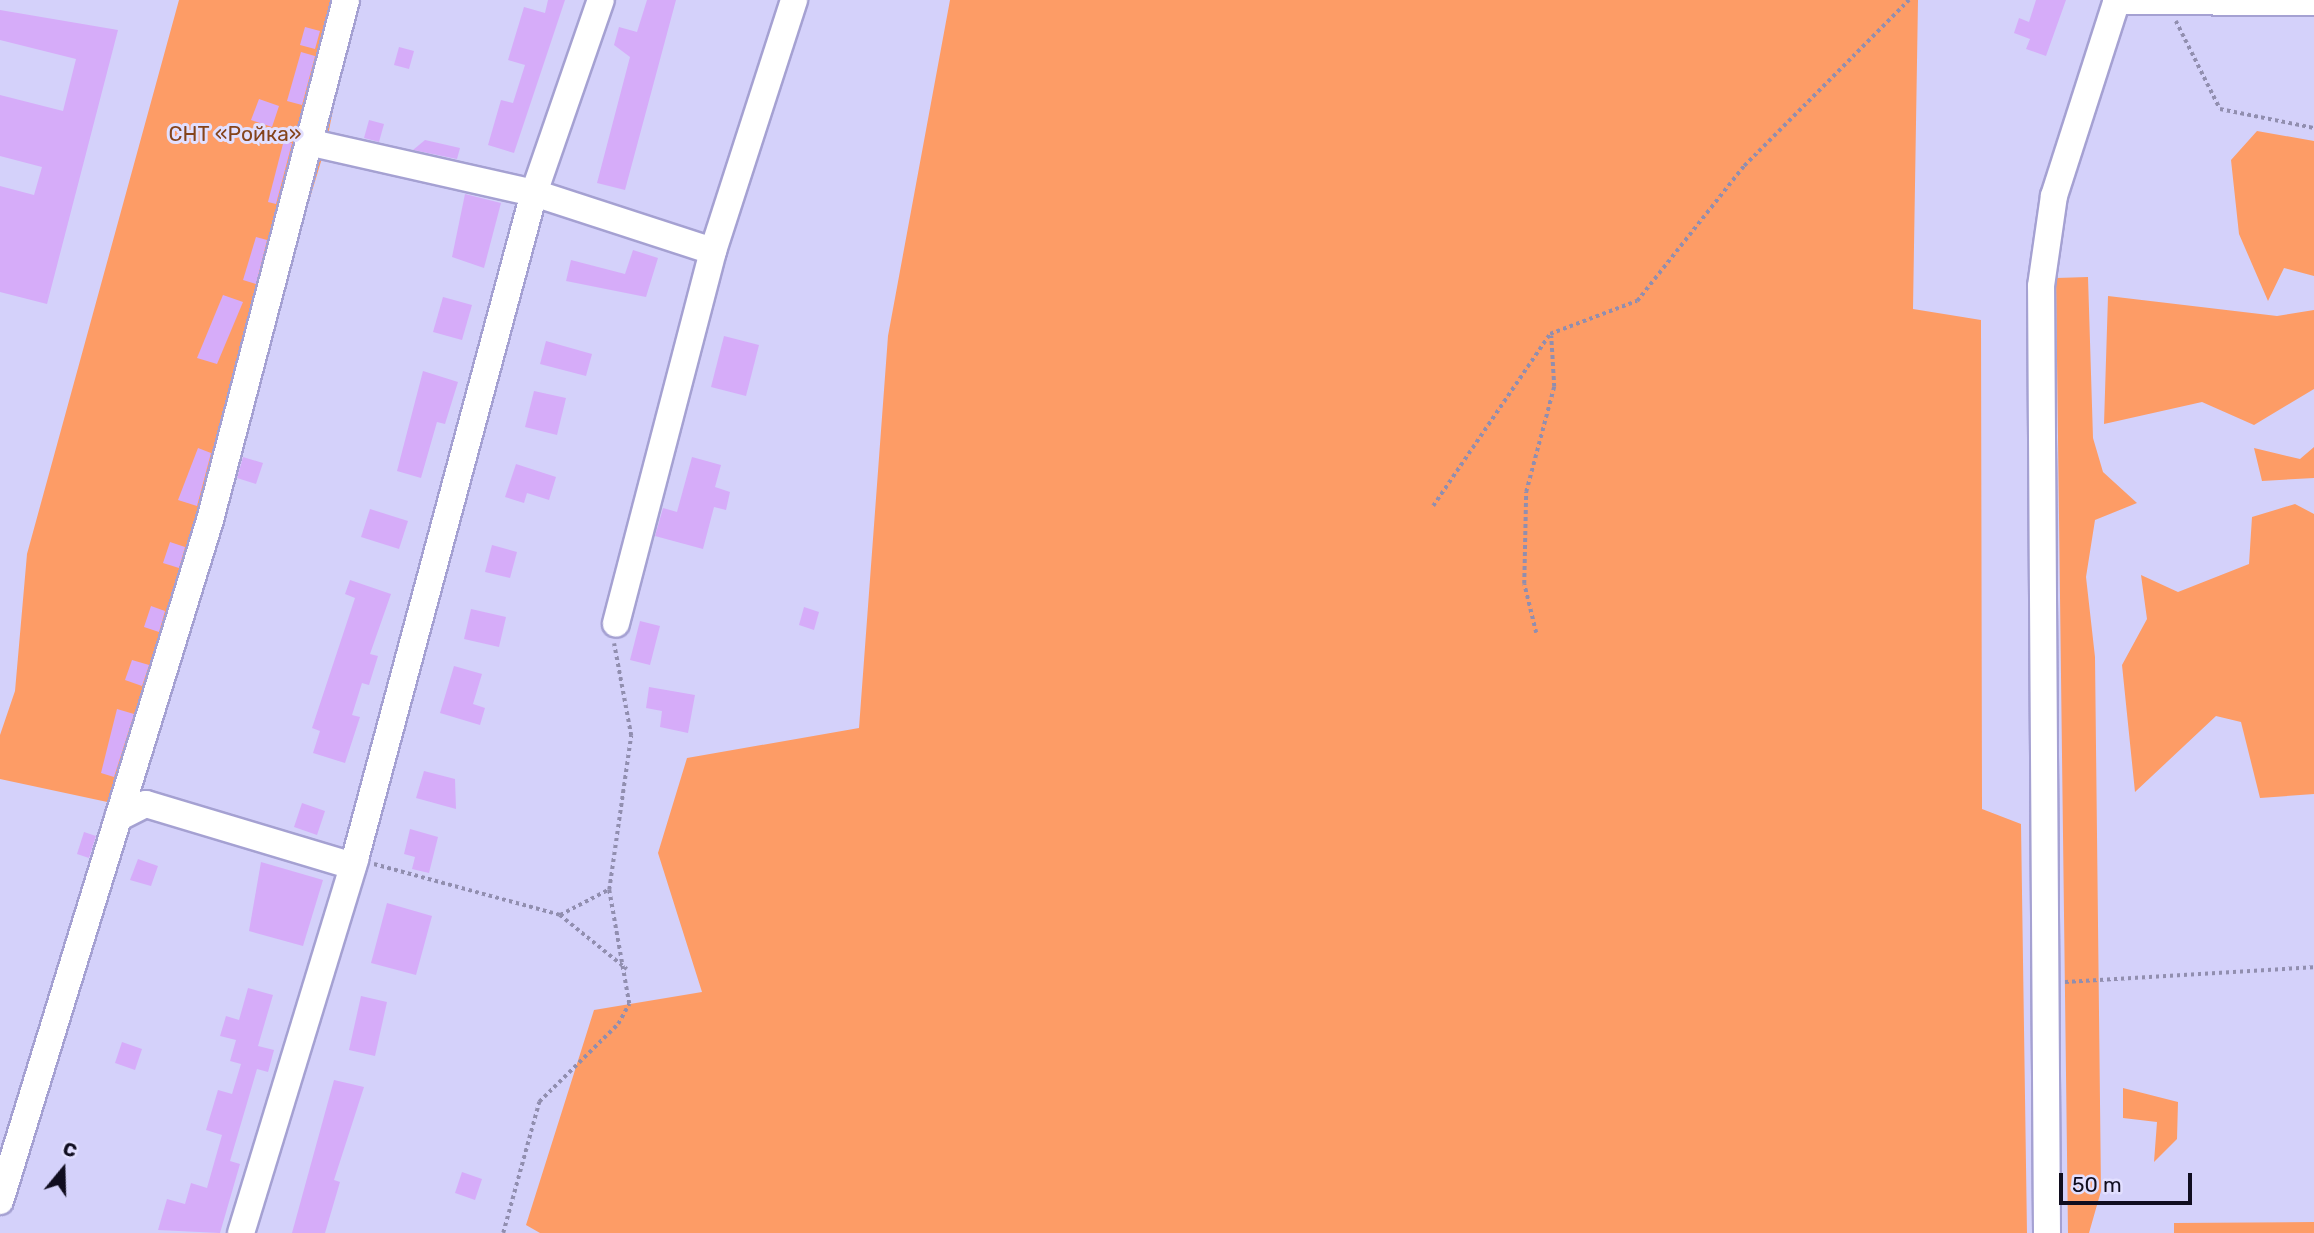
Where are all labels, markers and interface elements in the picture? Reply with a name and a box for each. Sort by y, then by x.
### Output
park label: СНТ «Ройка» [169,121,301,147]
north arrow [28,1135,98,1205]
text: С [60,1137,80,1163]
scale bar [2062,1160,2195,1204]
text: 50 m [2072,1172,2122,1197]

